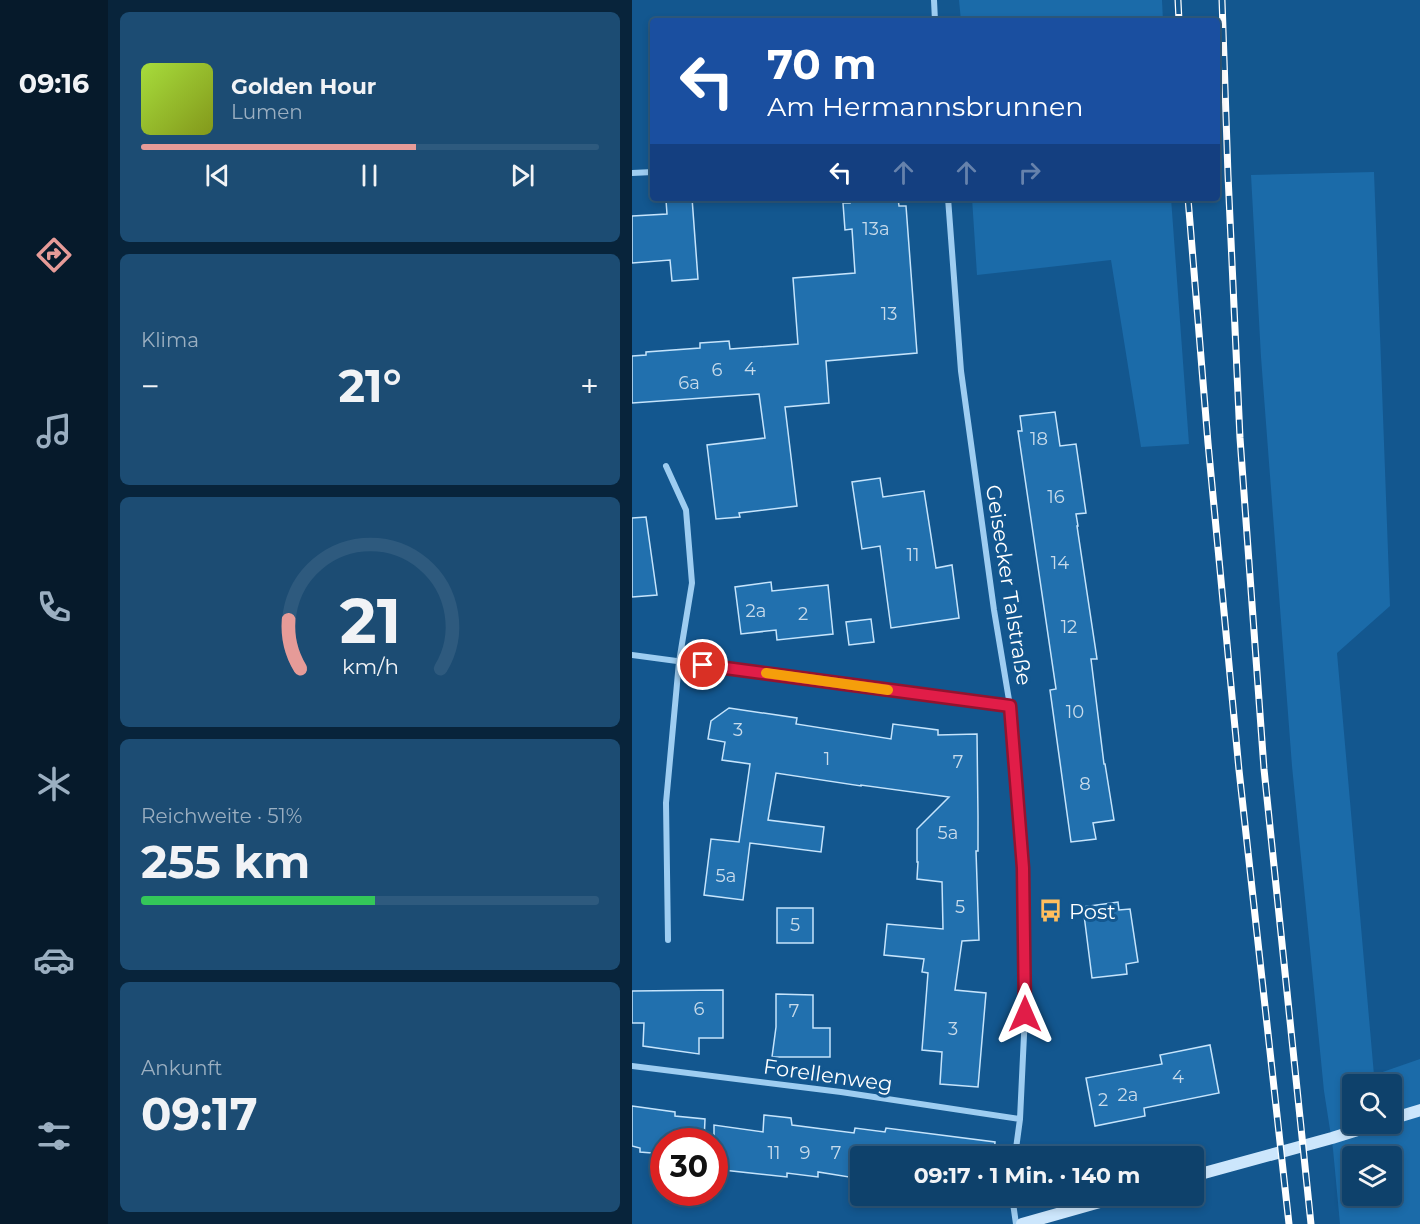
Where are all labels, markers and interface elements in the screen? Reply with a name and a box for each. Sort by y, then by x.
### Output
text: 70 m [767,38,877,90]
icon: left [668,42,746,120]
text: 09:16 [19,67,89,100]
text: Golden Hour [231,73,376,100]
text: Am Hermannsbrunnen [767,90,1084,123]
text: Lumen [231,100,303,124]
icon: left [824,156,857,189]
icon: ahead [887,156,920,189]
icon: ahead [950,156,983,189]
icon: right [1013,156,1046,189]
icon: previous [201,159,234,192]
icon: pause [353,159,386,192]
icon: next [506,159,539,192]
house number: 13a [862,218,890,240]
icon: directions [33,234,75,276]
house number: 13 [881,303,897,325]
text: Klima [141,328,199,352]
text: 21° [338,358,402,413]
house number: 4 [744,358,756,380]
house number: 6 [712,359,723,381]
text: − [141,366,160,406]
text: + [580,366,599,406]
house number: 6a [678,372,700,394]
icon: music [33,410,75,452]
house number: 18 [1030,428,1048,450]
street label: Geisecker Talstraße [981,483,1037,687]
house number: 16 [1047,486,1065,508]
house number: 11 [907,544,920,566]
house number: 14 [1051,552,1069,574]
text: 21 [339,583,401,659]
icon: phone [33,586,75,628]
house number: 2a [746,600,766,622]
house number: 2 [798,603,808,625]
house number: 12 [1061,616,1077,638]
pin [677,639,728,690]
icon: arrive [686,648,719,681]
text: km/h [341,653,399,679]
house number: 10 [1066,701,1084,723]
house number: 3 [733,719,743,741]
house number: 1 [824,748,830,770]
house number: 7 [953,751,963,773]
icon: climate [33,763,75,805]
house number: 8 [1079,773,1091,795]
text: Reichweite · 51% [141,804,302,828]
house number: 5a [938,822,958,844]
text: 255 km [141,834,310,889]
house number: 5a [716,865,736,887]
house number: 5 [955,896,965,918]
bus stop icon: Post [1038,898,1064,924]
place label: Post [1069,899,1116,924]
house number: 5 [790,914,800,936]
icon: car [33,939,75,981]
position arrow [993,982,1057,1046]
house number: 6 [694,998,705,1020]
house number: 7 [789,1000,799,1022]
house number: 3 [948,1018,958,1040]
street label: Forellenweg [762,1054,894,1096]
text: Ankunft [141,1056,222,1080]
house number: 4 [1172,1066,1184,1088]
map controls [1342,1074,1402,1206]
button: search [1342,1074,1402,1134]
house number: 2a [1118,1084,1138,1106]
text: 09:17 [141,1086,258,1141]
house number: 2 [1098,1089,1108,1111]
icon: filters [33,1115,75,1157]
speed limit sign: 30 [650,1128,728,1206]
house number: 11 [768,1142,781,1164]
house number: 9 [800,1142,811,1164]
house number: 7 [831,1142,841,1164]
button: layers [1342,1146,1402,1206]
text: 09:17 · 1 Min. · 140 m [914,1162,1140,1189]

